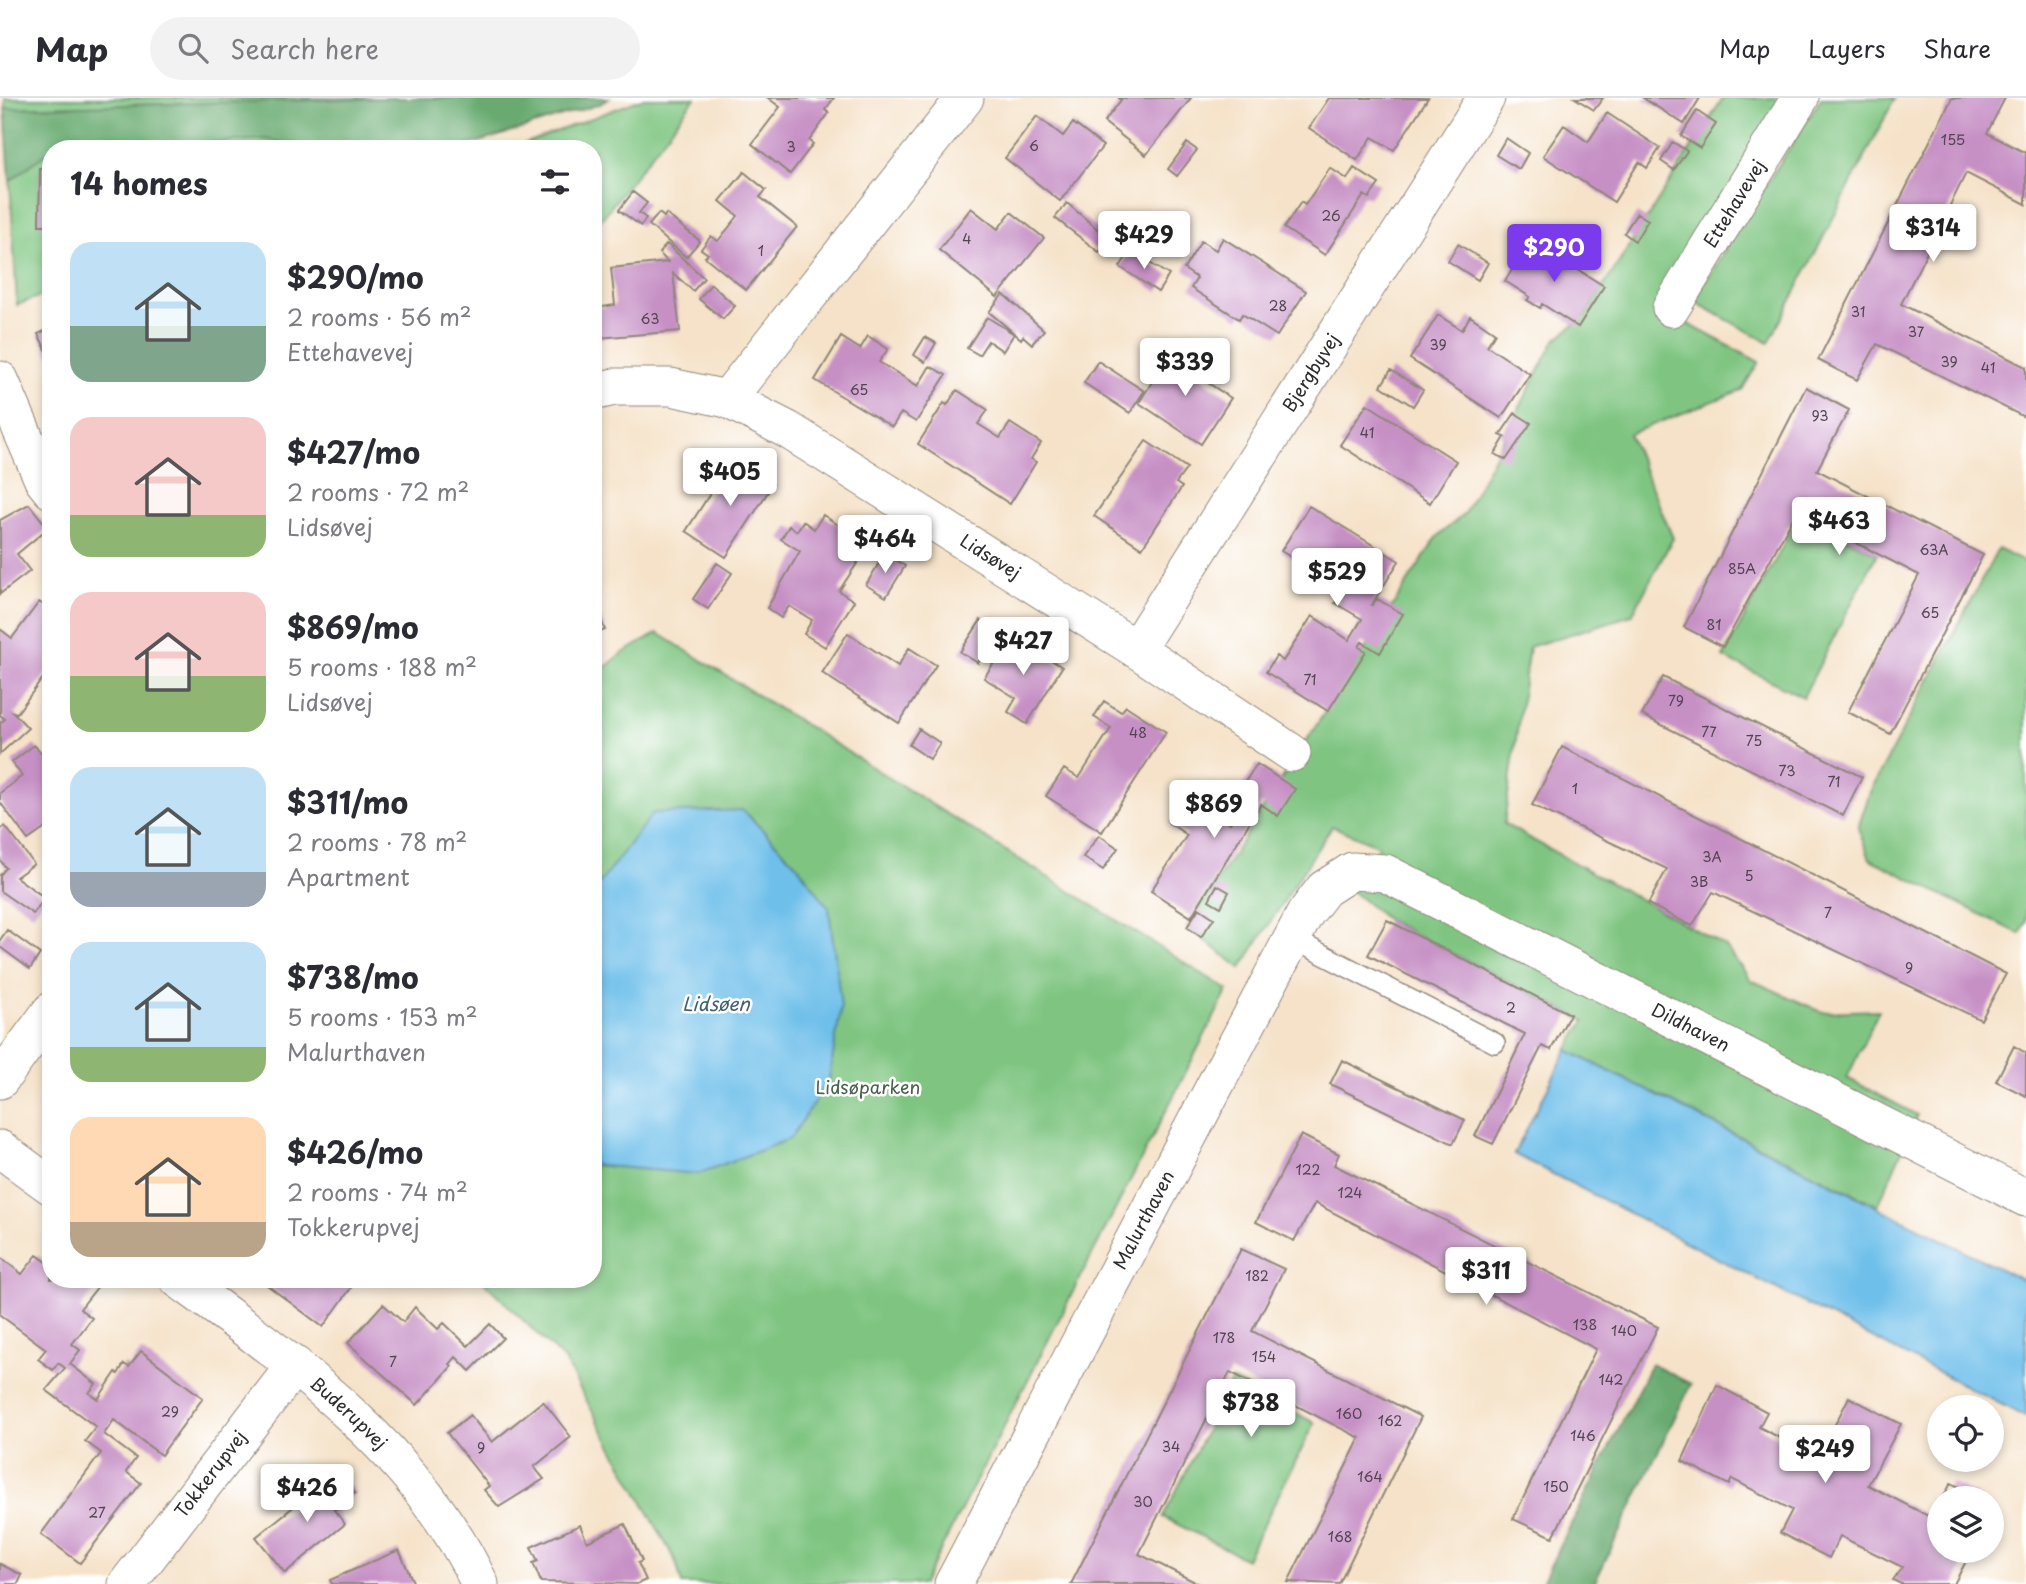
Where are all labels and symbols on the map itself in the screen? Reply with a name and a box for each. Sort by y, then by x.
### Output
house number: 155 [1941,129,1965,150]
house number: 6 [1029,135,1039,156]
house number: 3 [786,136,796,157]
street label: Ettehavevej [1696,154,1771,253]
pin: $314 [1892,204,1974,264]
house number: 26 [1321,205,1341,226]
pin: $429 [1103,212,1185,271]
pin: $290 [1513,225,1595,284]
house number: 4 [962,228,972,249]
house number: 1 [758,240,764,261]
house number: 28 [1269,295,1287,316]
house number: 31 [1851,301,1865,322]
house number: 63 [641,308,659,329]
house number: 37 [1908,321,1925,342]
street label: Bjergbyvej [1275,328,1345,417]
house number: 39 [1429,334,1447,355]
pin: $339 [1144,338,1226,398]
house number: 39 [1940,351,1958,372]
house number: 41 [1981,357,1995,378]
house number: 65 [850,379,868,400]
house number: 93 [1811,405,1829,426]
house number: 41 [1360,422,1374,443]
pin: $405 [689,448,771,508]
pin: $463 [1798,498,1880,557]
pin: $464 [844,516,926,575]
street label: Lidsøvej [955,527,1026,585]
house number: 63A [1920,539,1948,560]
pin: $529 [1296,548,1378,608]
house number: 85A [1728,558,1756,579]
house number: 65 [1921,602,1939,623]
house number: 81 [1707,614,1721,635]
pin: $427 [982,618,1064,677]
house number: 71 [1303,669,1317,690]
house number: 79 [1668,690,1684,711]
house number: 77 [1701,721,1717,742]
house number: 48 [1129,722,1147,743]
house number: 75 [1746,730,1762,751]
house number: 73 [1779,760,1795,781]
house number: 71 [1827,771,1841,792]
house number: 1 [1572,778,1578,799]
pin: $869 [1173,780,1255,840]
house number: 3A [1702,846,1722,867]
house number: 5 [1744,865,1754,886]
house number: 3B [1690,871,1708,892]
house number: 7 [1824,902,1832,923]
house number: 9 [1905,957,1913,978]
water label: Lidsøen [682,989,751,1017]
street label: Dildhaven [1647,995,1735,1058]
house number: 2 [1506,997,1516,1018]
park label: Lidsøparken [816,1073,920,1100]
house number: 122 [1295,1159,1321,1180]
street label: Malurthaven [1106,1165,1180,1274]
house number: 124 [1337,1182,1363,1203]
pin: $311 [1445,1248,1527,1307]
house number: 182 [1245,1265,1269,1286]
house number: 138 [1573,1314,1597,1335]
house number: 140 [1611,1320,1637,1341]
house number: 178 [1213,1327,1235,1348]
house number: 154 [1252,1346,1276,1367]
house number: 7 [389,1351,397,1372]
street label: Buderupvej [305,1369,394,1455]
house number: 142 [1599,1369,1624,1390]
pin: $738 [1210,1380,1292,1439]
house number: 29 [161,1401,179,1422]
house number: 160 [1336,1403,1362,1424]
house number: 162 [1378,1410,1402,1431]
street label: Tokkerupvej [167,1424,252,1523]
house number: 146 [1570,1425,1596,1446]
pin: $249 [1784,1426,1866,1485]
house number: 34 [1162,1436,1180,1457]
house number: 9 [477,1437,485,1458]
pin: $426 [266,1464,348,1524]
house number: 164 [1357,1466,1383,1487]
house number: 150 [1543,1476,1569,1497]
house number: 30 [1133,1491,1153,1512]
house number: 27 [88,1502,106,1523]
house number: 168 [1328,1526,1352,1547]

